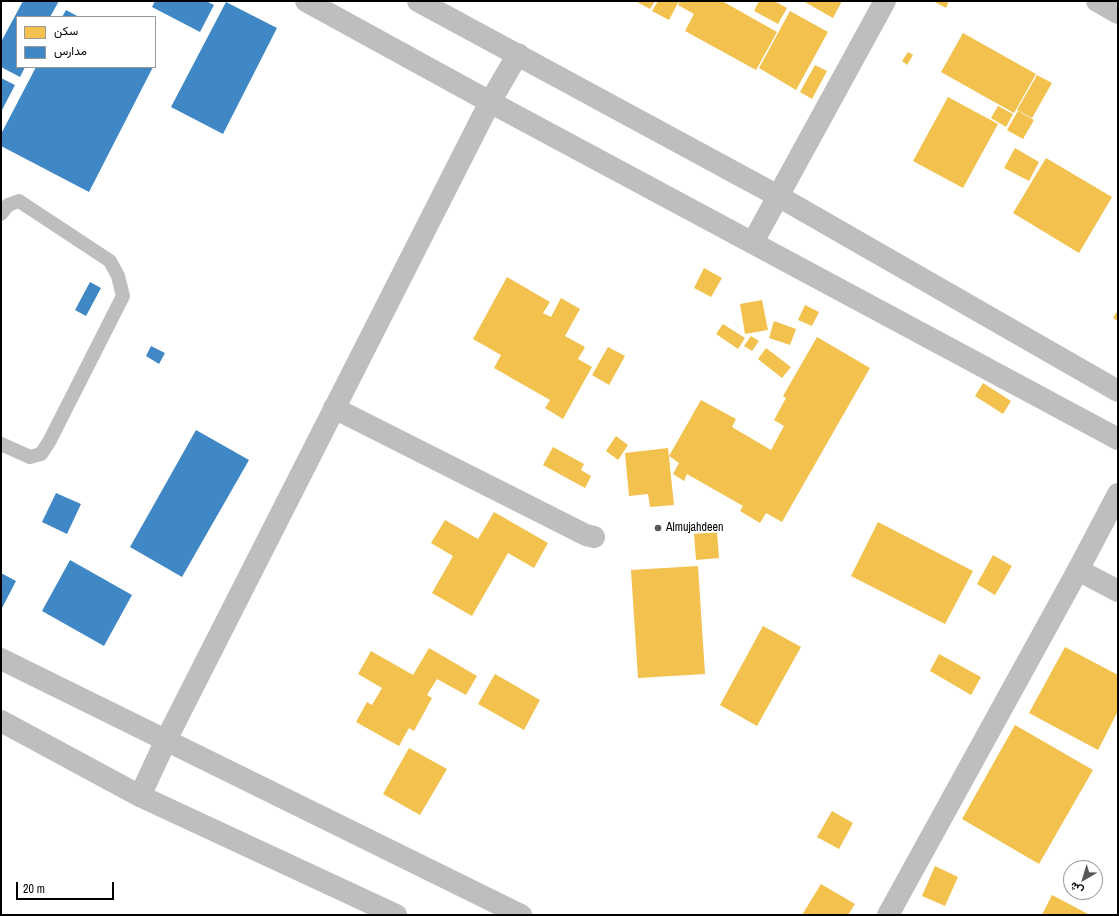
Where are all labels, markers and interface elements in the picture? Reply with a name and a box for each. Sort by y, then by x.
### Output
legend [16,16,156,68]
text: سكن [54,23,78,39]
text: مدارس [54,43,87,59]
place label: Almujahdeen [666,521,723,535]
marker: Almujahdeen [653,523,663,533]
north arrow [1063,860,1103,900]
scale bar [18,874,116,900]
text: ش [1067,879,1086,898]
text: 20 m [23,881,45,897]

